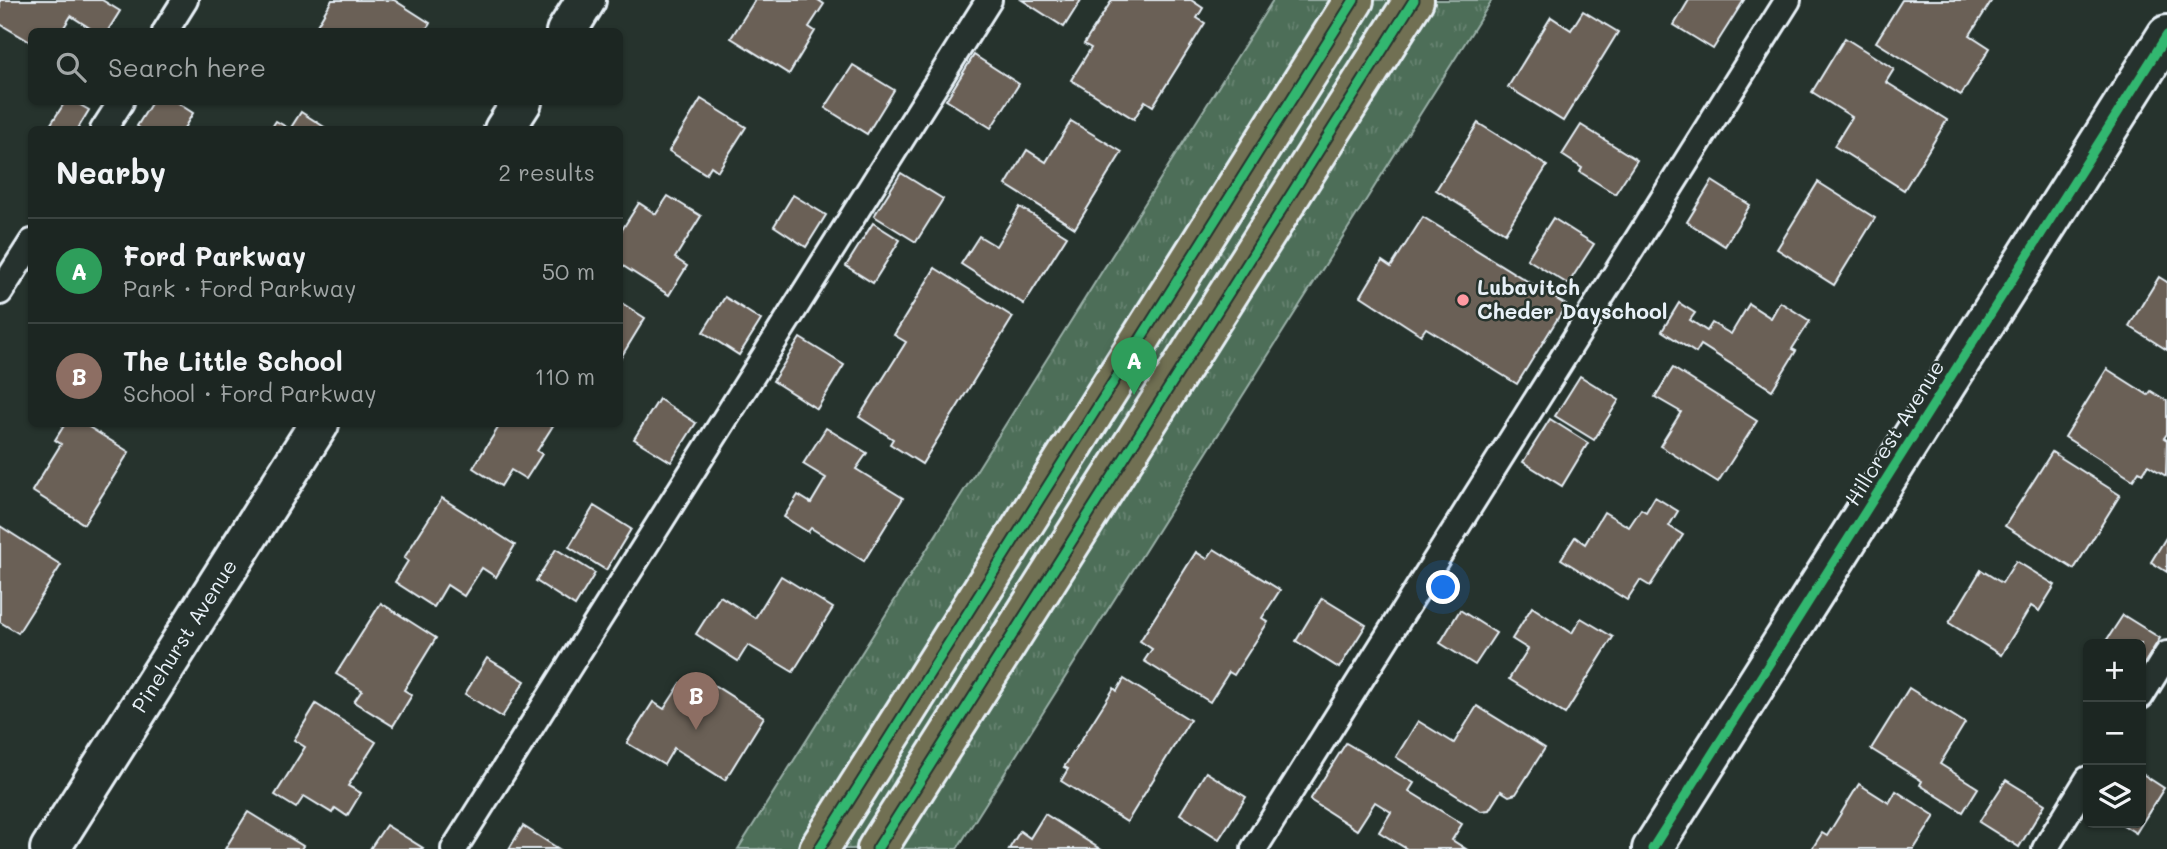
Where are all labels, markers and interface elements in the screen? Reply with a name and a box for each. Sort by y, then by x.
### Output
search box [28,28,623,105]
icon: search [52,48,90,86]
text: Search here [108,50,266,84]
text: Nearby [56,152,166,192]
text: 2 results [498,157,595,187]
text: Ford Parkway [123,239,306,273]
text: A [71,256,87,286]
text: 50 m [542,256,595,286]
text: Park · Ford Parkway [123,273,356,303]
place label: Lubavitch Cheder Dayschool [1477,273,1667,325]
marker: Lubavitch Cheder Dayschool [1455,292,1471,308]
pin: A [1111,337,1157,395]
text: The Little School [123,344,343,378]
street label: Hillcrest Avenue [1838,354,1949,510]
text: B [71,361,87,391]
text: 110 m [535,361,595,391]
text: School · Ford Parkway [123,378,377,408]
street label: Pinehurst Avenue [125,553,242,717]
your location [1426,570,1460,604]
map controls [2083,639,2146,828]
button: + [2083,639,2146,702]
pin: B [673,672,719,730]
button: − [2083,702,2146,765]
button: layers [2083,765,2146,828]

